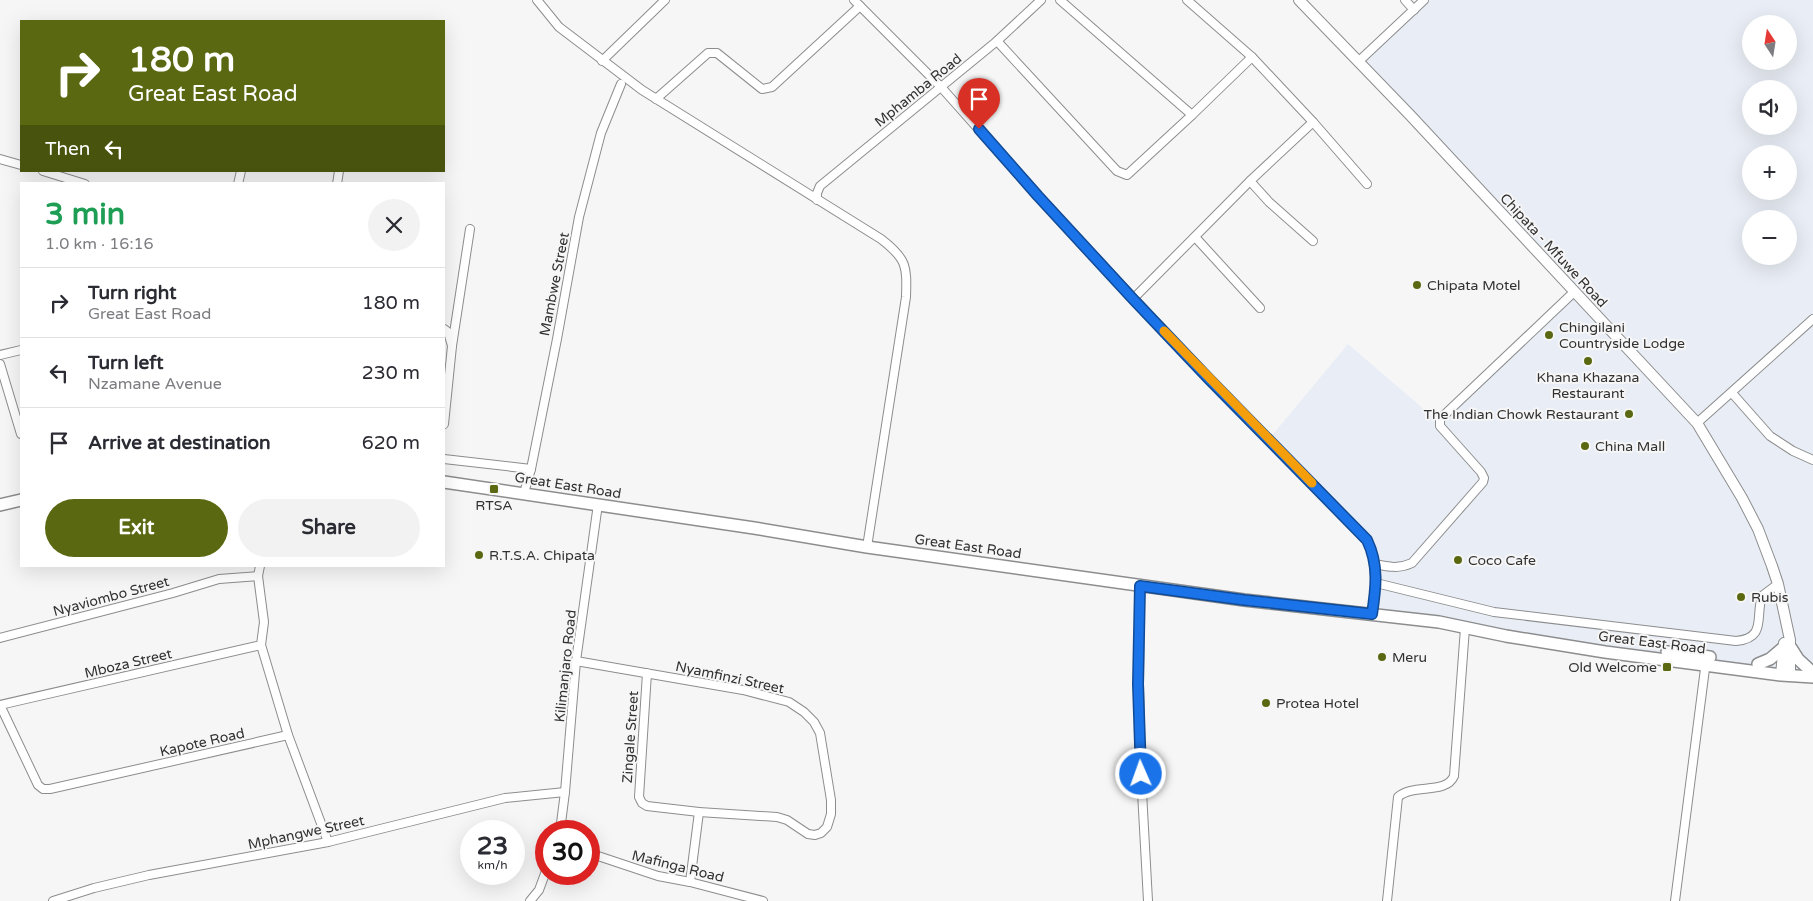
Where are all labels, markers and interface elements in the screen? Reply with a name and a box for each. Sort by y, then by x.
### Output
north arrow [1742,15,1798,70]
map controls [1742,15,1797,265]
text: 180 m [128,39,235,81]
icon: right [45,40,110,105]
street label: Mphamba Road [871,50,965,131]
pin [958,78,1000,129]
button: sound [1742,80,1797,135]
text: Great East Road [128,81,298,107]
icon: arrive [965,85,993,113]
icon: left [100,135,128,163]
text: Then [45,138,90,160]
button: + [1742,145,1797,200]
street label: Chipata - Mfuwe Road [1496,190,1611,311]
text: 3 min [45,196,125,233]
button: close [368,199,420,251]
button: − [1742,210,1797,265]
street label: Mambwe Street [536,230,573,338]
text: 1.0 km · 16:16 [45,234,154,254]
place label: Chipata Motel [1427,277,1521,294]
marker: Chipata Motel [1411,279,1423,291]
text: Turn right [88,282,176,304]
icon: right [45,289,73,317]
text: 180 m [362,292,420,314]
text: Great East Road [88,304,211,324]
place label: Chingilani Countryside Lodge [1559,319,1685,352]
marker: Chingilani Countryside Lodge [1543,329,1555,341]
text: Turn left [88,352,164,374]
marker: Khana Khazana Restaurant [1582,355,1594,367]
icon: left [45,359,73,387]
text: 230 m [362,362,420,384]
place label: Khana Khazana Restaurant [1537,369,1639,402]
text: Nzamane Avenue [88,374,222,394]
place label: The Indian Chowk Restaurant [1424,406,1620,423]
marker: The Indian Chowk Restaurant [1623,408,1635,420]
icon: arrive [45,429,73,457]
text: Arrive at destination [88,432,271,454]
text: 620 m [362,432,420,454]
place label: China Mall [1595,438,1665,455]
marker: China Mall [1579,440,1591,452]
street label: Great East Road [513,469,623,502]
marker: RTSA [488,483,500,495]
place label: RTSA [475,497,513,514]
button: Exit [45,499,228,557]
button: Share [238,499,420,557]
street label: Great East Road [913,531,1023,562]
place label: R.T.S.A. Chipata [489,547,595,564]
marker: R.T.S.A. Chipata [473,549,485,561]
place label: Coco Cafe [1468,552,1536,569]
marker: Coco Cafe [1452,554,1464,566]
street label: Nyaviombo Street [51,573,172,620]
place label: Rubis [1751,589,1789,606]
marker: Rubis [1735,591,1747,603]
street label: Kilimanjaro Road [551,609,580,723]
street label: Great East Road [1597,627,1707,658]
street label: Mboza Street [83,645,174,682]
place label: Meru [1392,649,1427,666]
marker: Meru [1376,651,1388,663]
street label: Nyamfinzi Street [674,658,786,697]
place label: Old Welcome [1568,659,1657,676]
marker: Old Welcome [1661,661,1673,673]
street label: Zingale Street [619,690,642,784]
place label: Protea Hotel [1276,695,1359,712]
marker: Protea Hotel [1260,697,1272,709]
street label: Kapote Road [158,724,246,761]
position arrow [1114,747,1166,799]
street label: Mphangwe Street [246,812,366,853]
speed limit sign: 30 [535,820,600,885]
text: 23 [477,831,508,861]
street label: Mafinga Road [630,847,726,886]
text: km/h [477,858,508,872]

